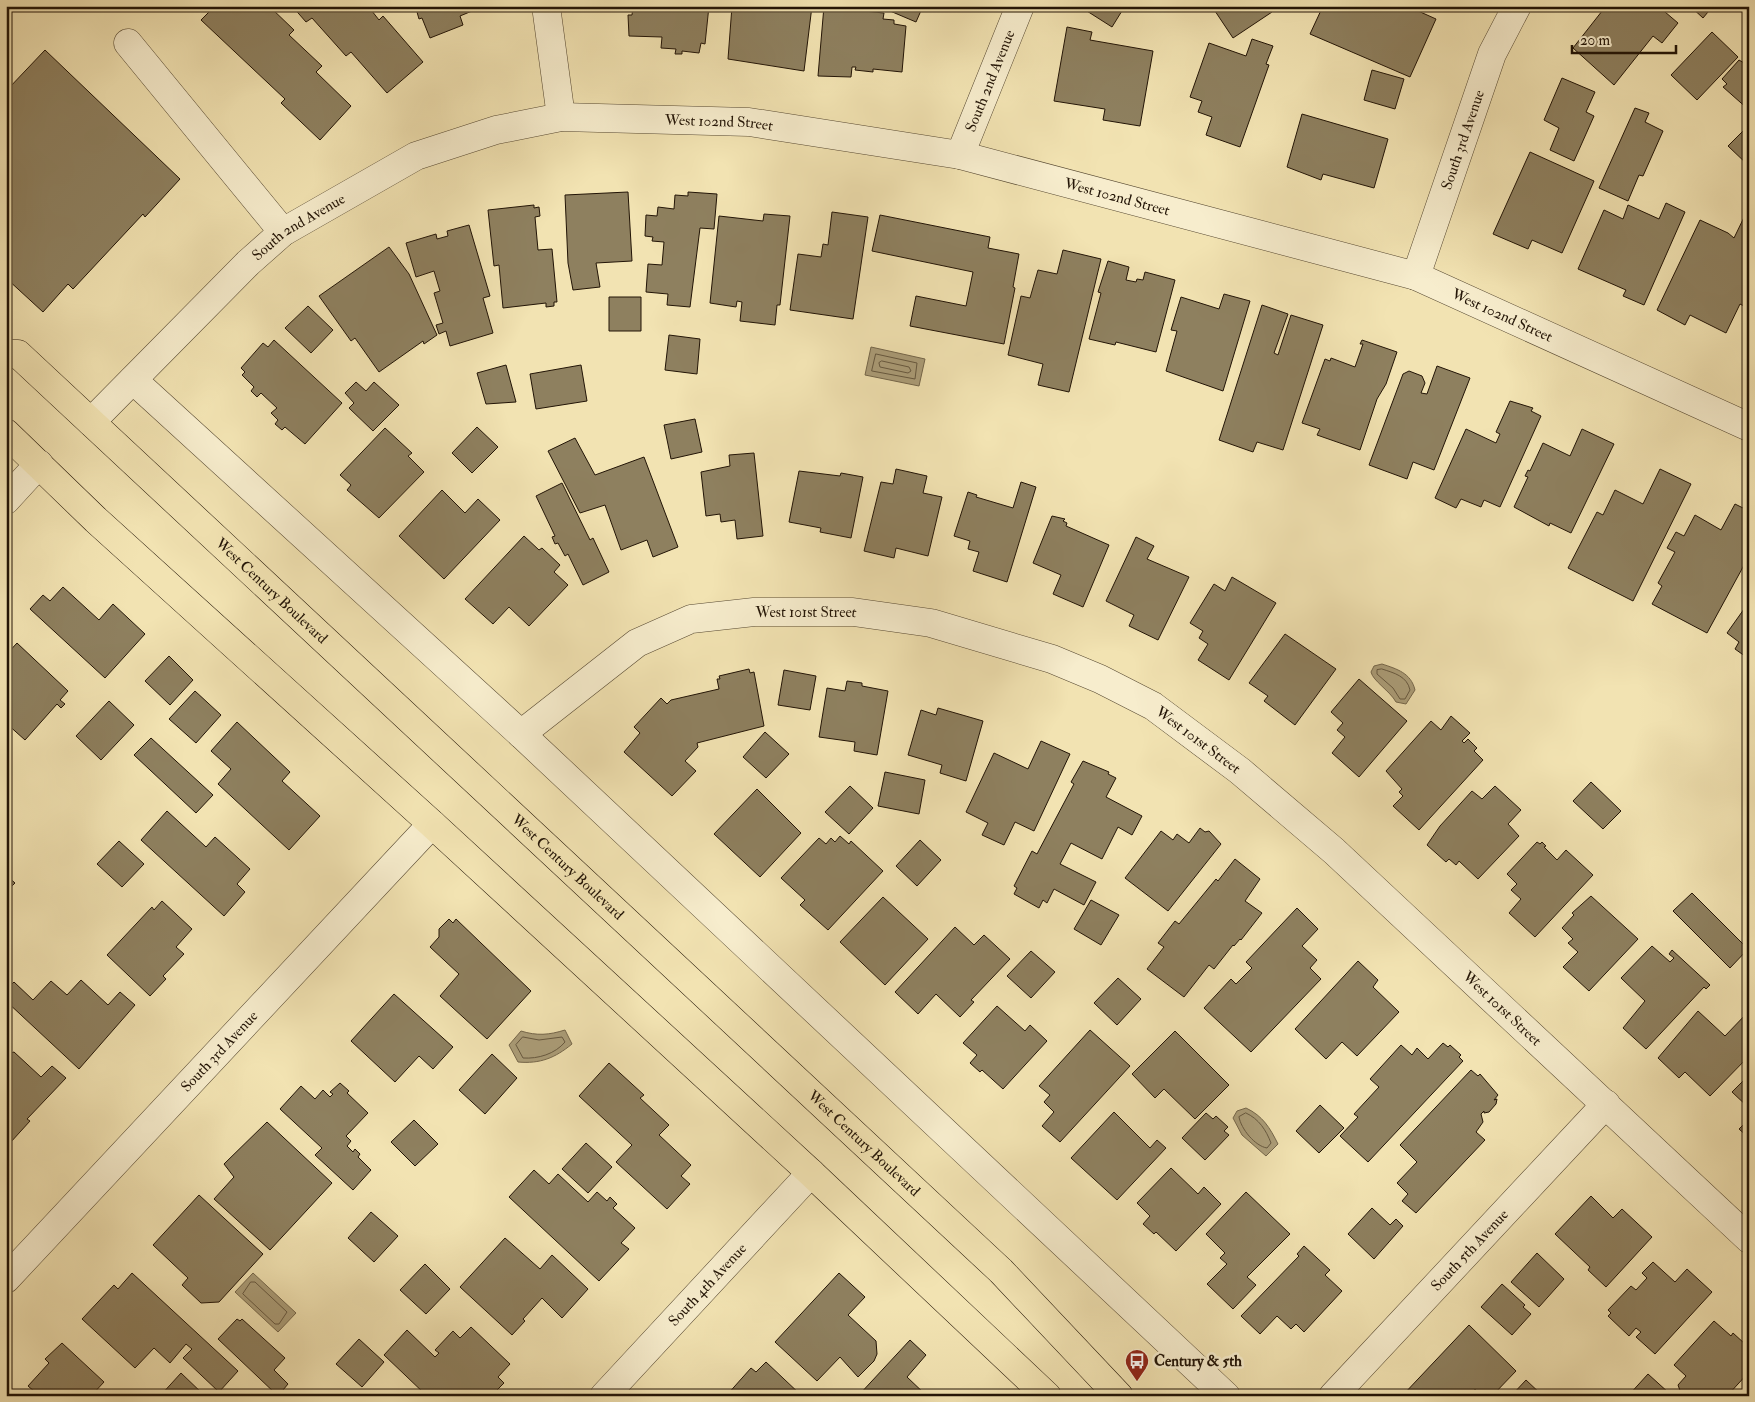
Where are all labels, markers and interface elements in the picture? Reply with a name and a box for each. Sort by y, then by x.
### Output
scale bar [1572,22,1676,54]
street label: South 2nd Avenue [961,27,1019,135]
text: 20 m [1580,31,1610,50]
street label: South 3rd Avenue [1437,87,1489,192]
street label: West 102nd Street [664,111,775,136]
street label: West 102nd Street [1061,174,1172,220]
street label: South 2nd Avenue [248,189,349,265]
street label: West 102nd Street [1448,284,1556,347]
street label: West Century Boulevard [211,533,332,648]
street label: West 101st Street [755,603,858,622]
street label: West 101st Street [1151,702,1244,778]
street label: West Century Boulevard [507,810,628,925]
street label: West 101st Street [1458,967,1546,1050]
street label: South 3rd Avenue [177,1007,262,1096]
street label: West Century Boulevard [803,1086,924,1201]
street label: South 5th Avenue [1427,1205,1513,1295]
street label: South 4th Avenue [665,1239,751,1331]
bus stop icon: Century & 5th [1124,1348,1150,1382]
place label: Century & 5th [1154,1352,1242,1372]

